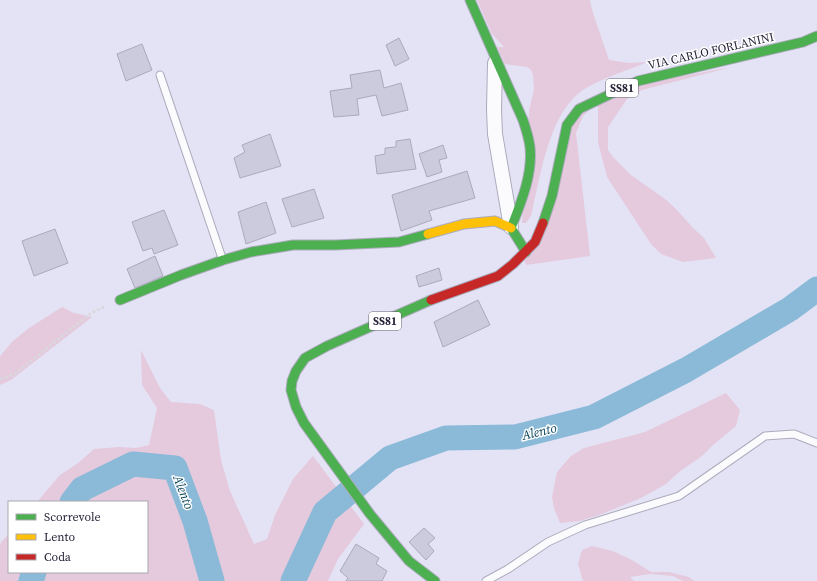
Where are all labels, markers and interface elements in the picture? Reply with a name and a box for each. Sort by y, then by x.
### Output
street label: VIA CARLO FORLANINI [646,29,776,73]
road number: SS81 [606,79,638,97]
road number: SS81 [369,312,401,330]
water label: Alento [519,419,558,444]
water label: Alento [169,472,198,512]
legend [8,501,148,573]
text: Scorrevole [44,509,101,525]
text: Lento [44,529,75,545]
text: Coda [44,549,72,565]

